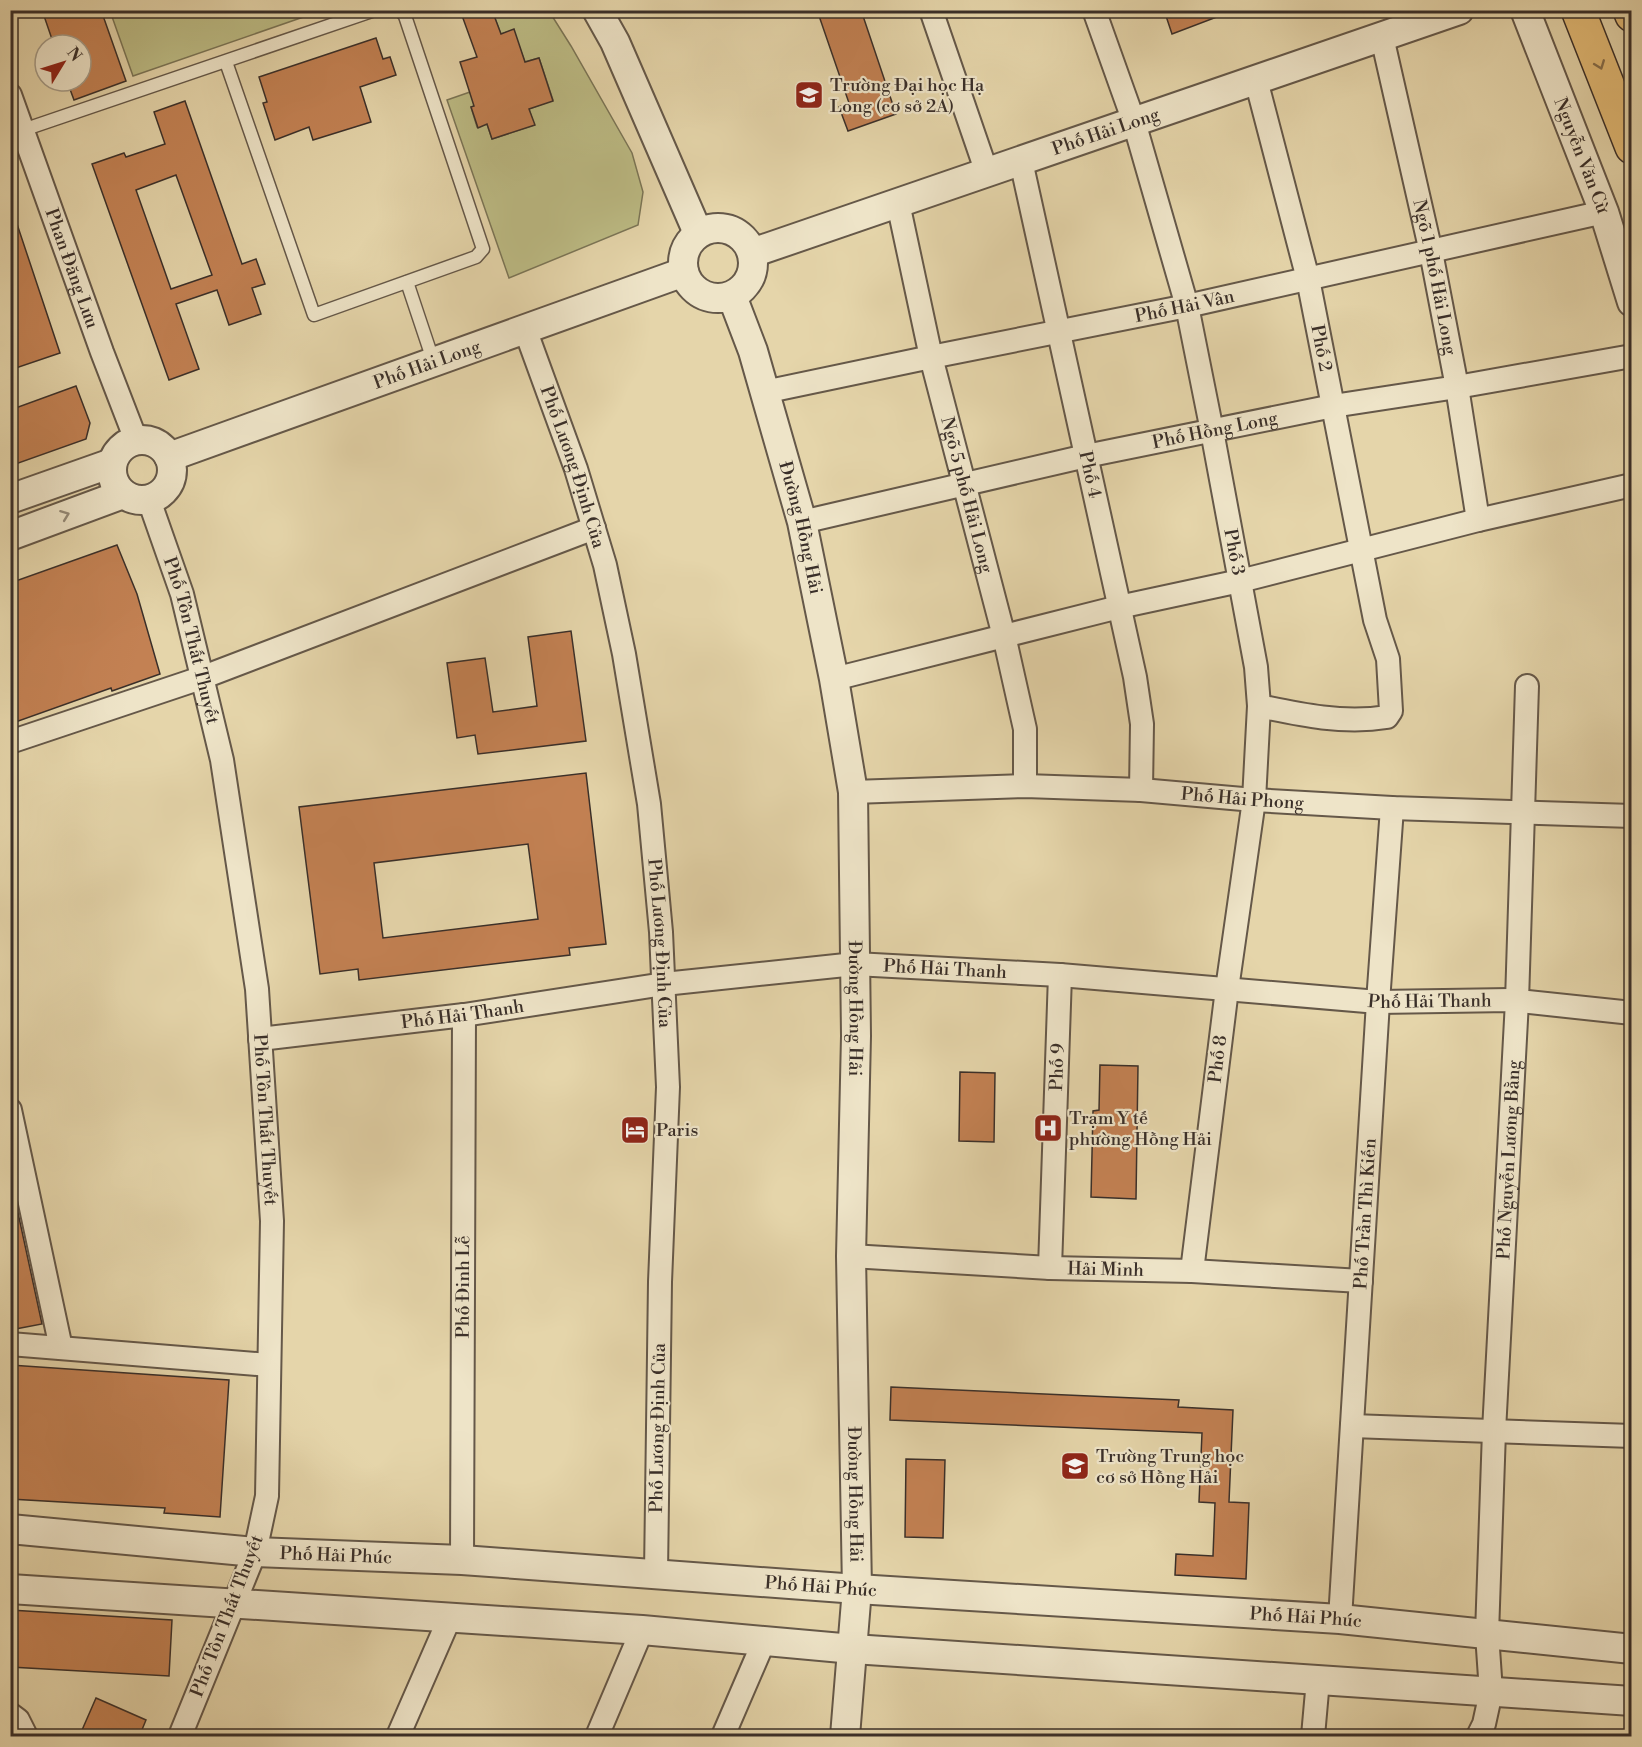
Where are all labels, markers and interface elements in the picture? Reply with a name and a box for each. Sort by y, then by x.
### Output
north arrow [33,33,93,93]
text: N [62,43,86,66]
one-way arrow [1592,59,1605,70]
place label: Trường Đại học Hạ Long (cơ sở 2A) [830,74,985,118]
school or university icon: Trường Đại học Hạ Long (cơ sở 2A) [793,79,825,111]
street label: Nguyễn Văn Cừ [1549,94,1615,217]
street label: Phố Hải Long [1049,102,1163,161]
street label: Ngõ 1 phố Hải Long [1408,197,1462,358]
street label: Phan Đăng Lưu [40,205,104,332]
street label: Phố Hải Vân [1132,284,1237,328]
street label: Phố 2 [1306,323,1337,373]
street label: Phố Hải Long [370,334,484,394]
street label: Phố Lương Định Của [535,382,611,552]
street label: Phố Hồng Long [1150,406,1280,454]
street label: Ngõ 5 phố Hải Long [936,414,999,576]
street label: Phố 4 [1074,449,1107,500]
street label: Đường Hồng Hải [774,459,828,596]
one-way arrow [59,510,70,522]
street label: Phố 3 [1219,527,1250,577]
street label: Phố Tôn Thất Thuyết [158,554,225,727]
street label: Phố Hải Phong [1180,782,1305,814]
street label: Phố Lương Định Của [643,857,677,1029]
street label: Đường Hồng Hải [843,940,868,1077]
street label: Phố Hải Thanh [883,954,1008,984]
street label: Phố Hải Thanh [1367,989,1492,1014]
street label: Phố Hải Thanh [400,994,526,1034]
street label: Phố Tôn Thất Thuyết [248,1033,283,1207]
street label: Phố 8 [1204,1034,1232,1084]
street label: Phố 9 [1045,1043,1069,1091]
street label: Phố Nguyễn Lương Bằng [1492,1059,1525,1260]
place label: Trạm Y tế phường Hồng Hải [1069,1107,1212,1151]
hospital icon: Trạm Y tế phường Hồng Hải [1032,1112,1064,1144]
hotel icon: Paris [619,1114,651,1146]
place label: Paris [656,1119,699,1142]
street label: Phố Trần Thì Kiến [1349,1137,1381,1290]
street label: Phố Đinh Lễ [451,1235,475,1339]
street label: Hải Minh [1067,1257,1144,1281]
street label: Phố Lương Định Của [645,1342,671,1513]
street label: Đường Hồng Hải [843,1426,868,1563]
place label: Trường Trung học cơ sở Hồng Hải [1096,1445,1244,1489]
school or university icon: Trường Trung học cơ sở Hồng Hải [1059,1450,1091,1482]
street label: Phố Tôn Thất Thuyết [185,1531,269,1700]
street label: Phố Hải Phúc [279,1541,393,1569]
street label: Phố Hải Phúc [764,1571,878,1602]
street label: Phố Hải Phúc [1249,1602,1363,1633]

